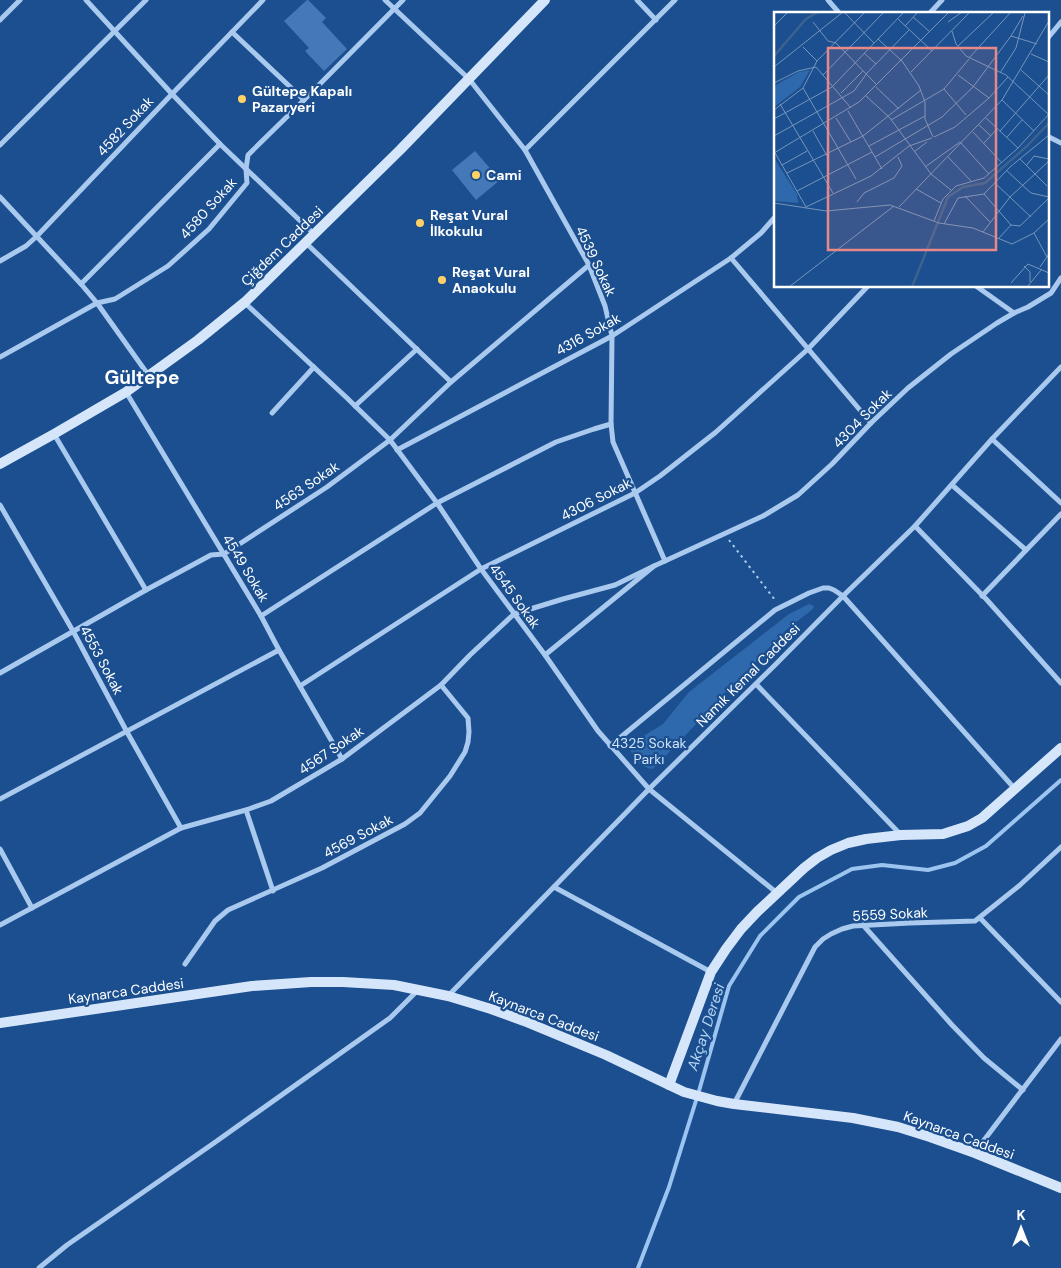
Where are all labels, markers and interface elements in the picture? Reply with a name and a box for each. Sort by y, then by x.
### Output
inset map [774,12,1048,288]
place label: Gültepe Kapalı Pazaryeri [252,82,352,116]
street label: 4582 Sokak [93,92,157,160]
marker: Gültepe Kapalı Pazaryeri [236,93,248,105]
place label: Cami [486,166,522,184]
marker: Cami [470,169,482,181]
street label: 4580 Sokak [176,173,240,243]
street label: Çiğdem Caddesi [237,202,327,290]
place label: Reşat Vural İlkokulu [430,206,508,240]
marker: Reşat Vural İlkokulu [414,217,426,229]
street label: 4539 Sokak [572,223,620,299]
place label: Reşat Vural Anaokulu [452,263,530,297]
marker: Reşat Vural Anaokulu [436,274,448,286]
street label: 4316 Sokak [552,309,624,359]
district label: Gültepe [105,365,179,390]
street label: 4304 Sokak [829,385,895,451]
street label: 4563 Sokak [269,457,343,515]
street label: 4306 Sokak [558,474,634,524]
street label: 4549 Sokak [219,531,273,605]
street label: 4545 Sokak [485,560,545,632]
street label: Namık Kemal Caddesi [692,619,804,731]
street label: 4553 Sokak [76,622,128,698]
street label: 4567 Sokak [295,722,367,778]
park label: 4325 Sokak Parkı [611,734,687,768]
street label: 4569 Sokak [320,810,396,862]
street label: 5559 Sokak [852,903,928,925]
street label: Kaynarca Caddesi [67,974,185,1008]
water label: Akçay Deresi [682,981,730,1074]
street label: Kaynarca Caddesi [486,987,602,1045]
street label: Kaynarca Caddesi [901,1107,1017,1163]
north arrow [996,1203,1046,1253]
text: K [1016,1206,1026,1224]

